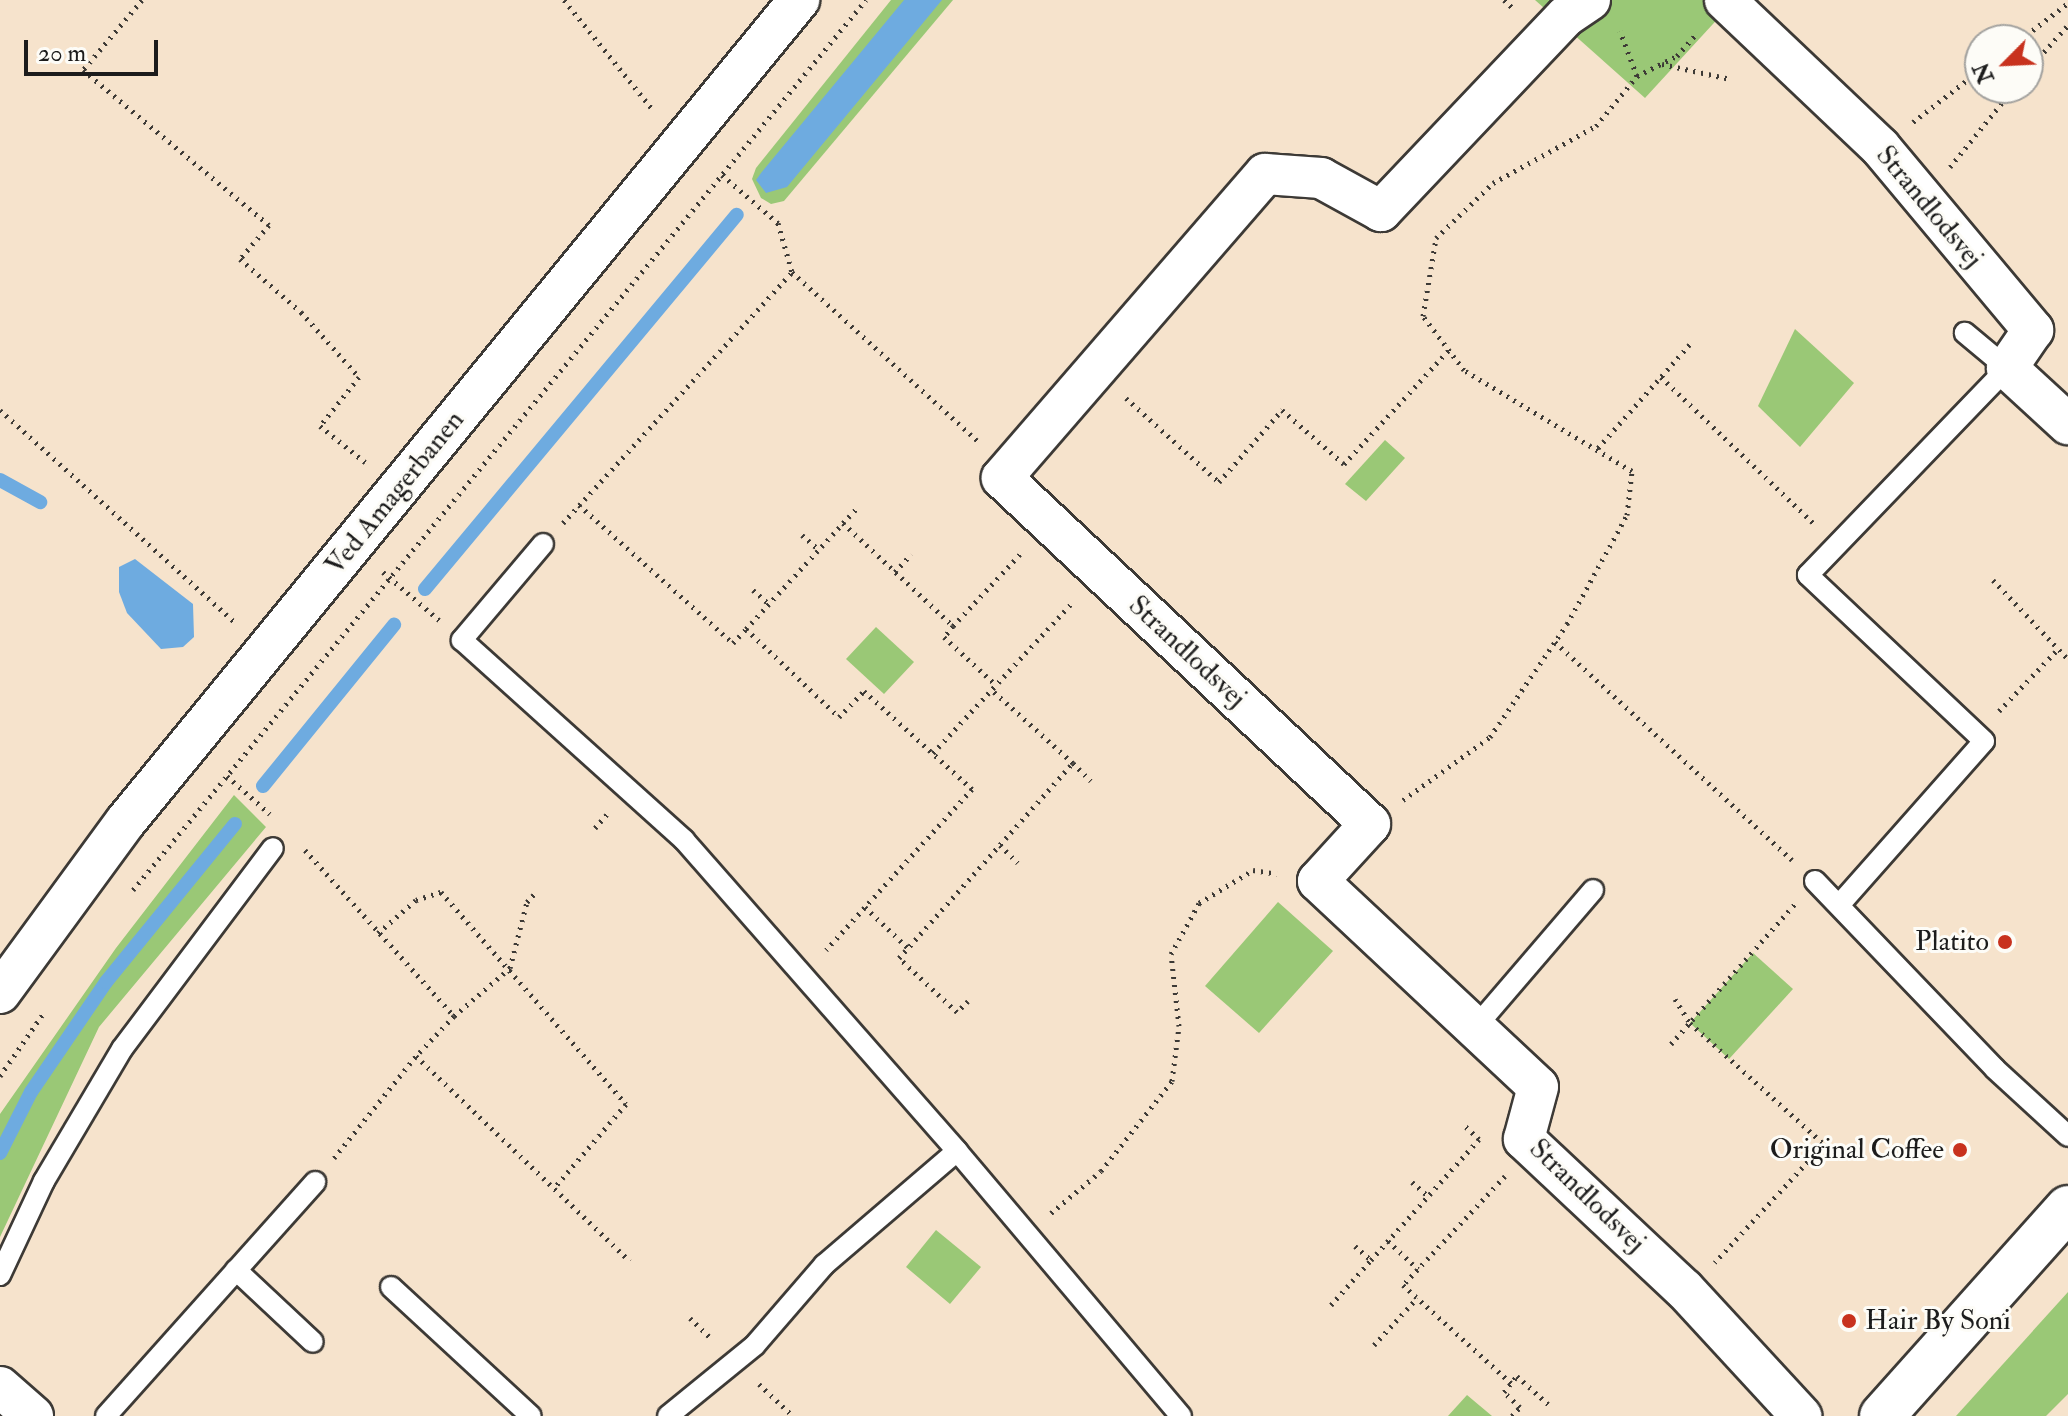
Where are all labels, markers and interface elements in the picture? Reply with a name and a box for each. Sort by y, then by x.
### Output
scale bar [28,24,162,74]
north arrow [1964,24,2044,104]
text: 20 m [38,38,86,69]
text: N [1967,58,2001,88]
street label: Strandlodsvej [1868,139,1990,275]
street label: Ved Amagerbanen [318,404,472,582]
street label: Strandlodsvej [1121,589,1253,715]
place label: Platito [1915,925,1989,959]
marker: Platito [1996,933,2014,951]
street label: Strandlodsvej [1522,1132,1652,1260]
place label: Original Coffee [1770,1133,1944,1167]
marker: Original Coffee [1951,1141,1969,1159]
place label: Hair By Soni [1865,1304,2011,1338]
marker: Hair By Soni [1840,1312,1858,1330]

